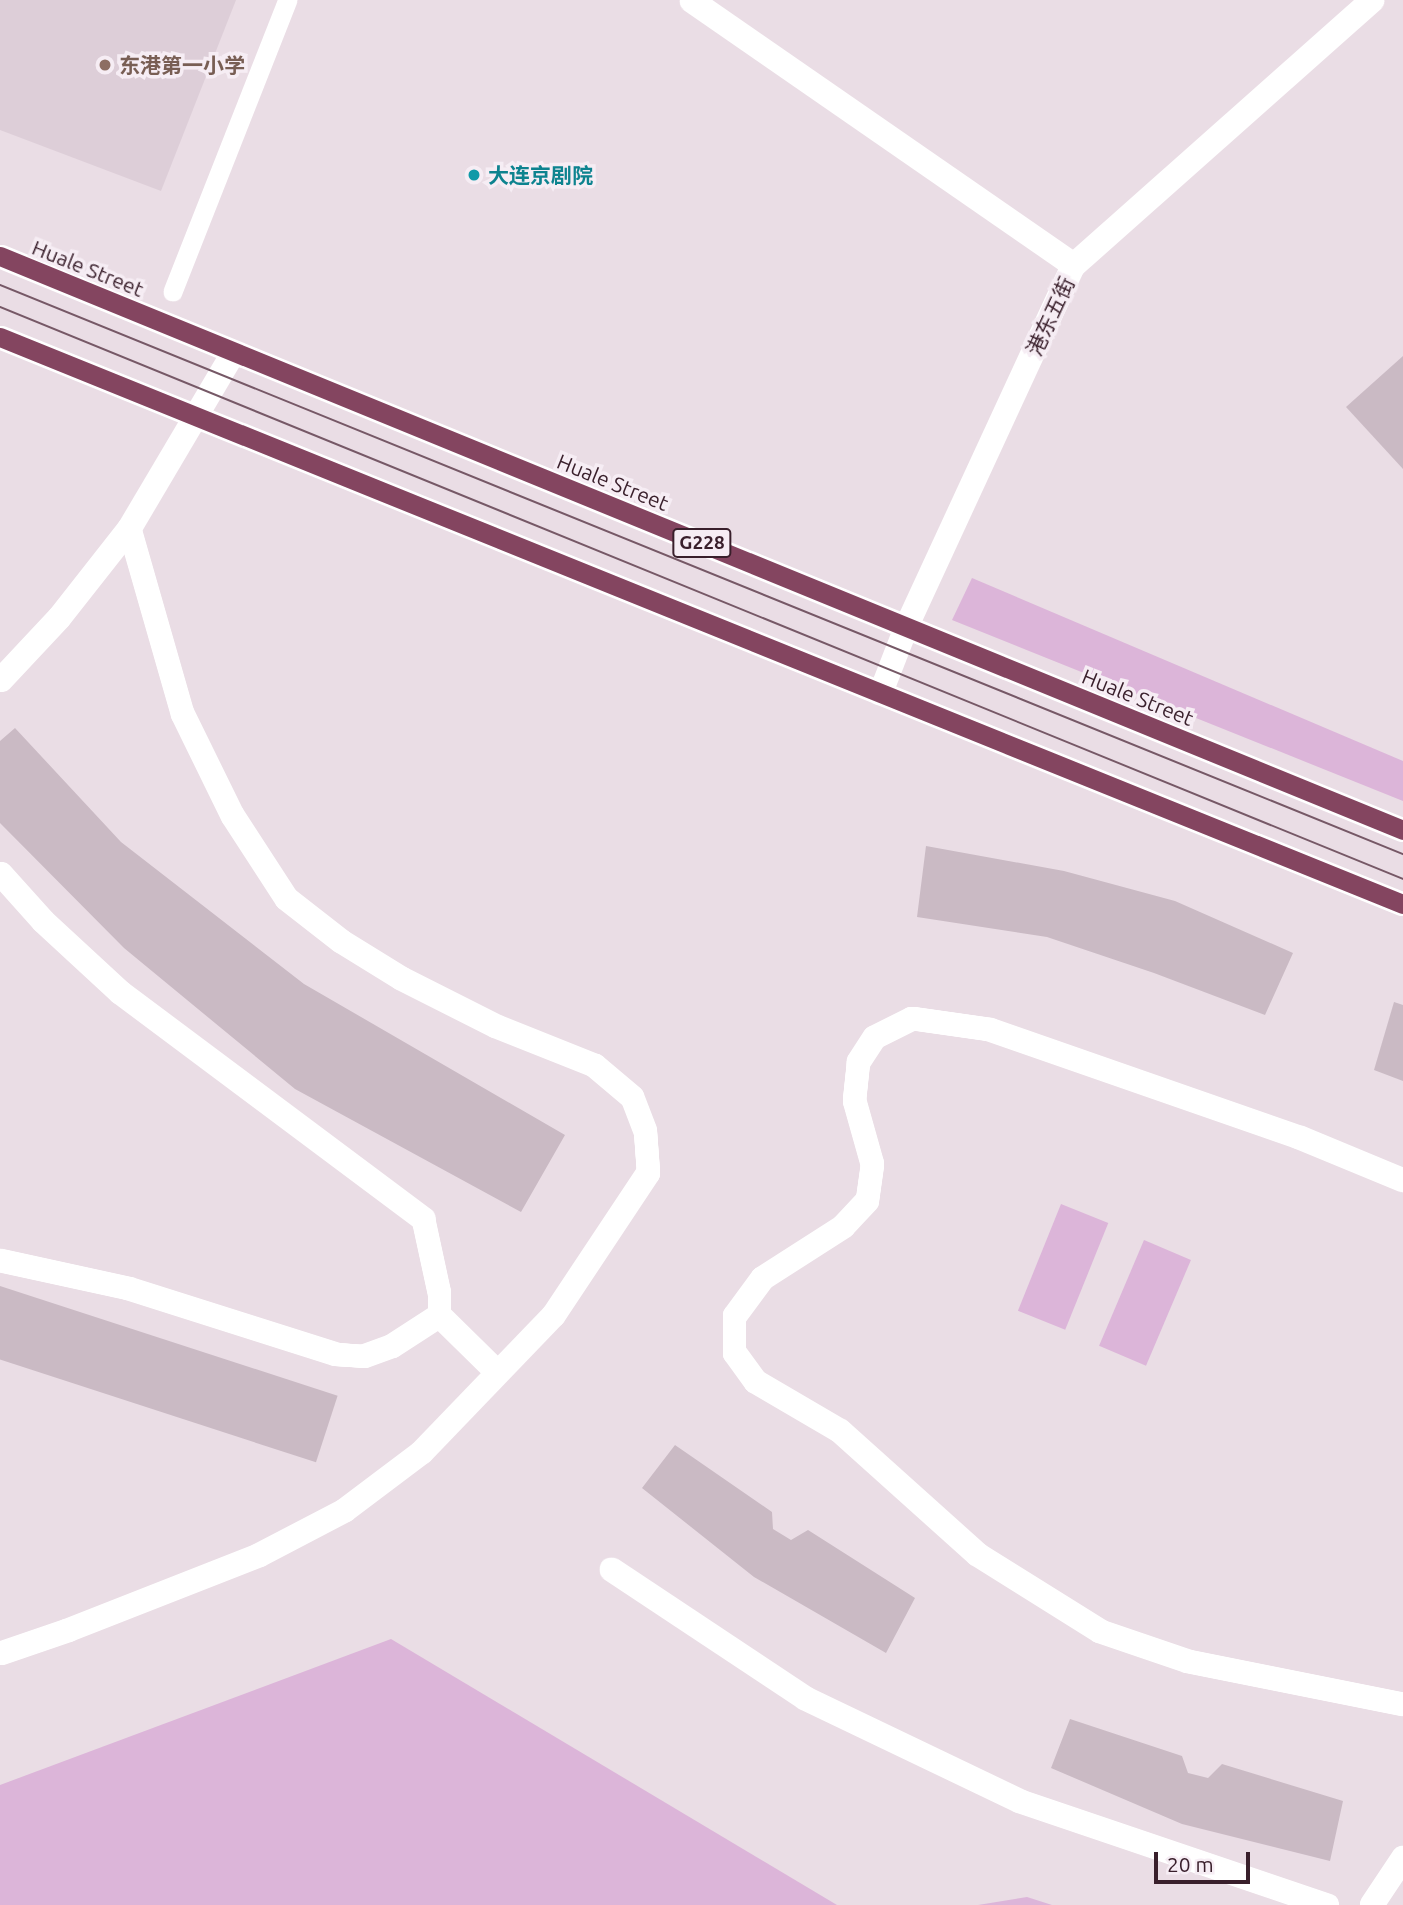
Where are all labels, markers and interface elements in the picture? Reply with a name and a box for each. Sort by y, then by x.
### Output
place label: 东港第一小学 [119,52,245,78]
marker: 东港第一小学 [97,57,113,73]
place label: 大连京剧院 [488,162,593,188]
marker: 大连京剧院 [466,167,482,183]
street label: Huale Street [29,234,147,302]
street label: 港东五街 [1021,273,1079,359]
street label: Huale Street [554,448,672,516]
road number: G228 [672,528,732,558]
street label: Huale Street [1079,663,1197,731]
scale bar [1158,1839,1254,1883]
text: 20 m [1167,1852,1214,1876]

